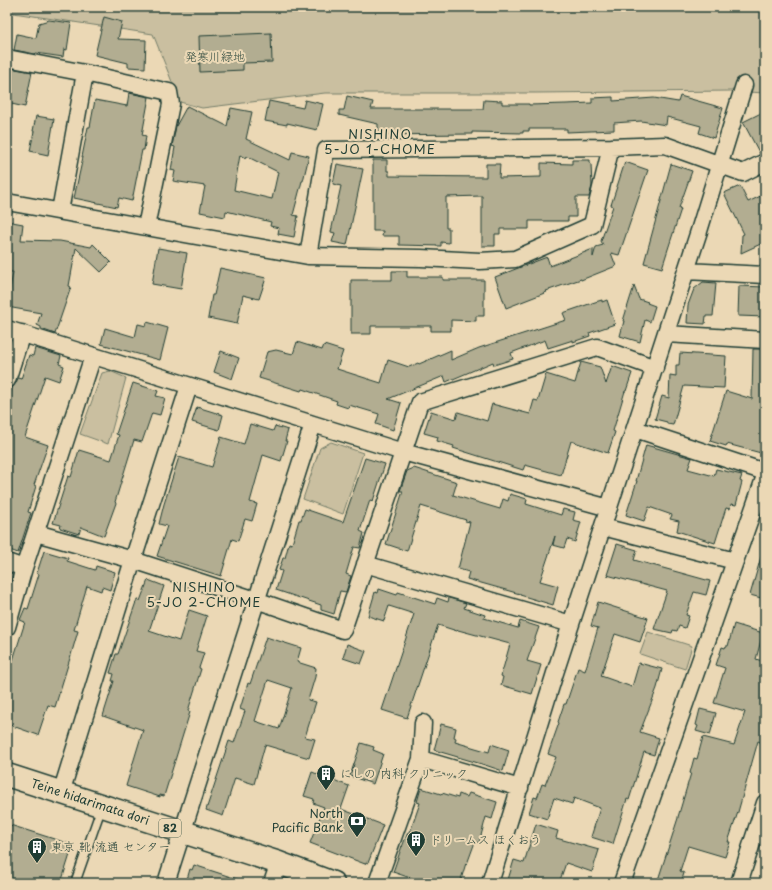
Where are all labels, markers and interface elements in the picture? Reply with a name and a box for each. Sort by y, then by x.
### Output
park label: 発寒川緑地 [185,47,245,65]
district label: NISHINO 5-JO 1-CHOME [324,124,436,158]
district label: NISHINO 5-JO 2-CHOME [146,577,262,611]
building icon: にしの 内科 クリニック [315,763,337,791]
place label: にしの 内科 クリニック [340,764,468,782]
street label: Teine hidarimata dori [29,773,152,829]
place label: North Pacific Bank [272,804,343,836]
bank icon: North Pacific Bank [346,810,368,838]
road number: 82 [159,819,181,837]
building icon: ドリームス ほくおう [405,829,427,857]
place label: ドリームス ほくおう [430,830,541,848]
building icon: 東京 靴 流通 センター [26,836,48,864]
place label: 東京 靴 流通 センター [51,837,170,855]

